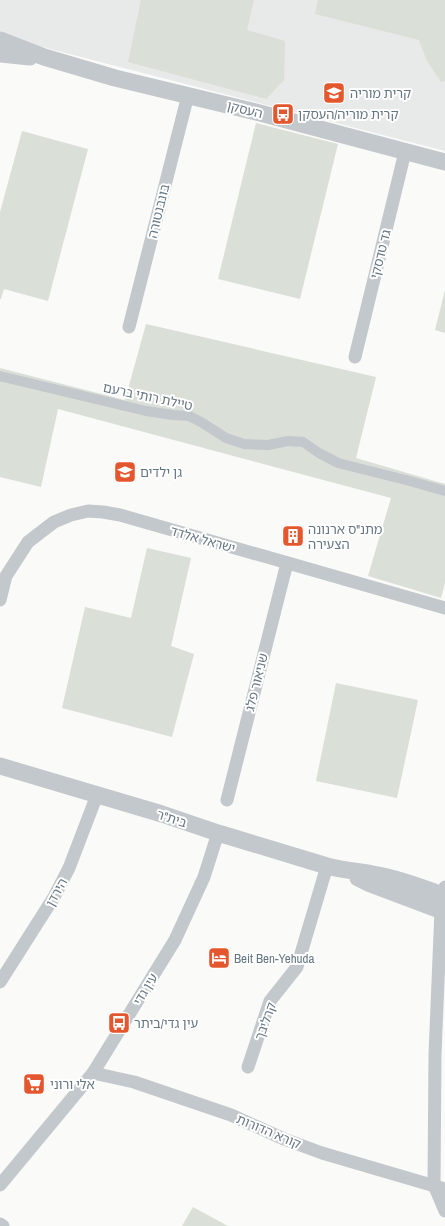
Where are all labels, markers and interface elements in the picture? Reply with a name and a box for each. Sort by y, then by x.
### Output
school or university icon: קרית מוריה [321,80,347,106]
place label: קרית מוריה [350,85,411,102]
street label: העסקן [225,97,265,122]
bus stop icon: קרית מוריה/העסקן [270,101,296,127]
place label: קרית מוריה/העסקן [298,106,399,123]
street label: בונבנטורה [144,182,173,240]
street label: גד טדסקי [366,228,395,280]
street label: טיילת רותי ברעם [102,379,194,414]
school or university icon: גן ילדים [112,459,138,485]
place label: גן ילדים [140,464,182,481]
place label: מתנ"ס ארנונה הצעירה [308,521,383,553]
street label: ישראל אלדד [168,522,237,557]
building icon: מתנ"ס ארנונה הצעירה [280,523,306,549]
street label: שניאור פלג [241,651,272,713]
street label: בית"ר [155,806,189,831]
street label: הירדן [42,875,71,909]
hotel icon: Beit Ben-Yehuda [206,945,232,971]
place label: Beit Ben-Yehuda [234,950,314,967]
street label: עין גדי [129,970,162,1008]
street label: קרליבך [251,1000,280,1042]
bus stop icon: עין גדי/ביתר [106,1010,132,1036]
place label: עין גדי/ביתר [134,1015,198,1032]
supermarket icon: אלי ורוני [21,1071,47,1097]
place label: אלי ורוני [50,1076,95,1093]
street label: קורא הדורות [234,1110,304,1153]

